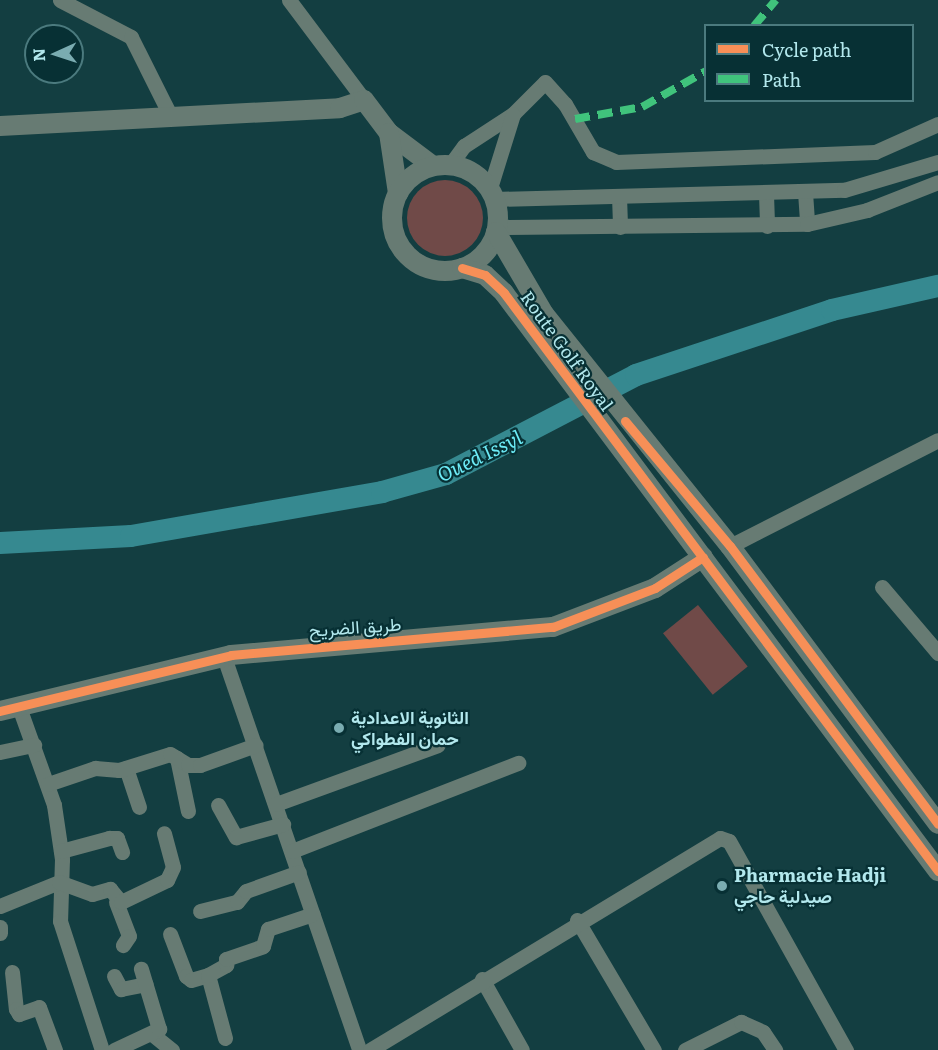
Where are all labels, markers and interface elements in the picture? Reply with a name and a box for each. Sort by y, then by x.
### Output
north arrow [24,24,84,84]
legend [704,24,914,102]
text: Cycle path [762,36,851,63]
text: N [26,47,50,62]
text: Path [762,66,801,93]
street label: Route Golf Royal [516,287,618,415]
water label: Oued Issyl [433,424,525,486]
street label: طريق الضريح [308,613,402,641]
place label: الثانوية الاعدادية حمان الفطواكي [351,707,469,750]
marker: الثانوية الاعدادية حمان الفطواكي [332,721,346,735]
place label: Pharmacie Hadji صيدلية حاجي [734,865,886,908]
marker: Pharmacie Hadji صيدلية حاجي [715,879,729,893]

